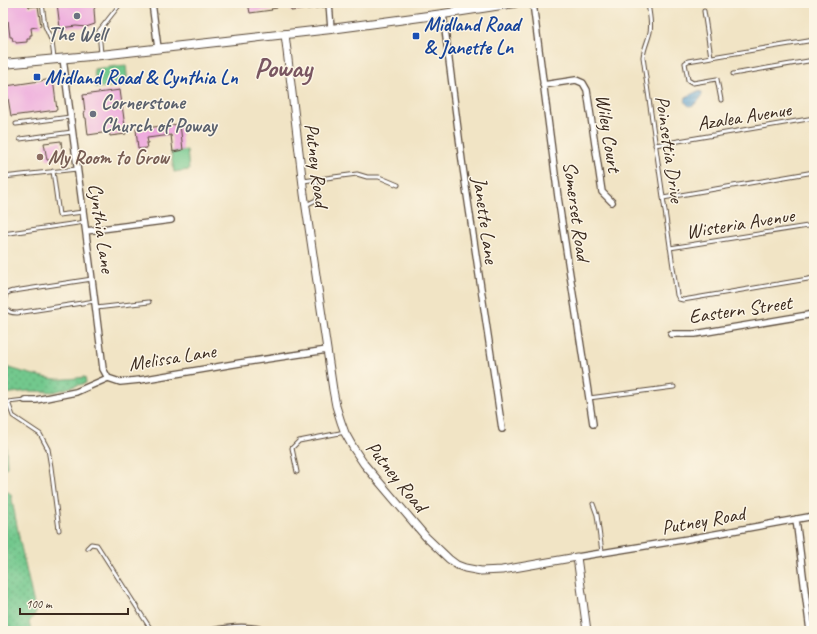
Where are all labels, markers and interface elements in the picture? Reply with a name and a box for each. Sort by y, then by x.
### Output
marker: The Well [72,11,82,21]
place label: Midland Road & Janette Ln [424,12,523,60]
place label: The Well [48,22,110,47]
marker: Midland Road & Janette Ln [411,31,421,41]
district label: Poway [254,50,314,86]
place label: Midland Road & Cynthia Ln [45,65,238,90]
marker: Midland Road & Cynthia Ln [32,72,42,82]
place label: Cornerstone Church of Poway [101,90,218,138]
street label: Wiley Court [590,93,627,176]
street label: Poinsettia Drive [650,94,690,205]
street label: Azalea Avenue [695,97,794,136]
marker: Cornerstone Church of Poway [88,109,98,119]
street label: Putney Road [299,122,334,211]
place label: My Room to Grow [48,145,171,170]
marker: My Room to Grow [35,152,45,162]
street label: Somerset Road [557,160,596,265]
street label: Janette Lane [467,174,504,267]
street label: Cynthia Lane [83,182,120,276]
street label: Wisteria Avenue [684,202,797,244]
street label: Eastern Street [687,290,795,329]
street label: Melissa Lane [127,338,219,377]
street label: Putney Road [360,436,435,519]
street label: Putney Road [660,500,750,540]
scale bar [20,590,128,616]
text: 100 m [26,596,53,612]

